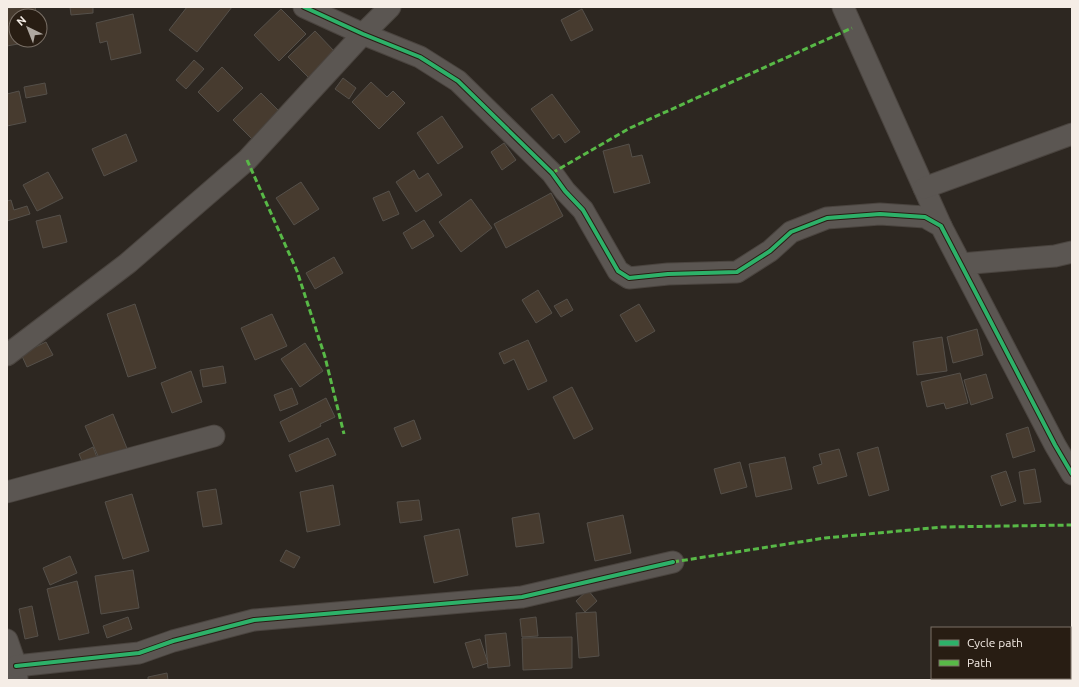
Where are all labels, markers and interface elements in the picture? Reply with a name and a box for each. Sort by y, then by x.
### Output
north arrow [8,8,48,48]
text: N [14,13,28,28]
legend [931,627,1071,679]
text: Cycle path [967,636,1023,649]
text: Path [967,656,992,669]

